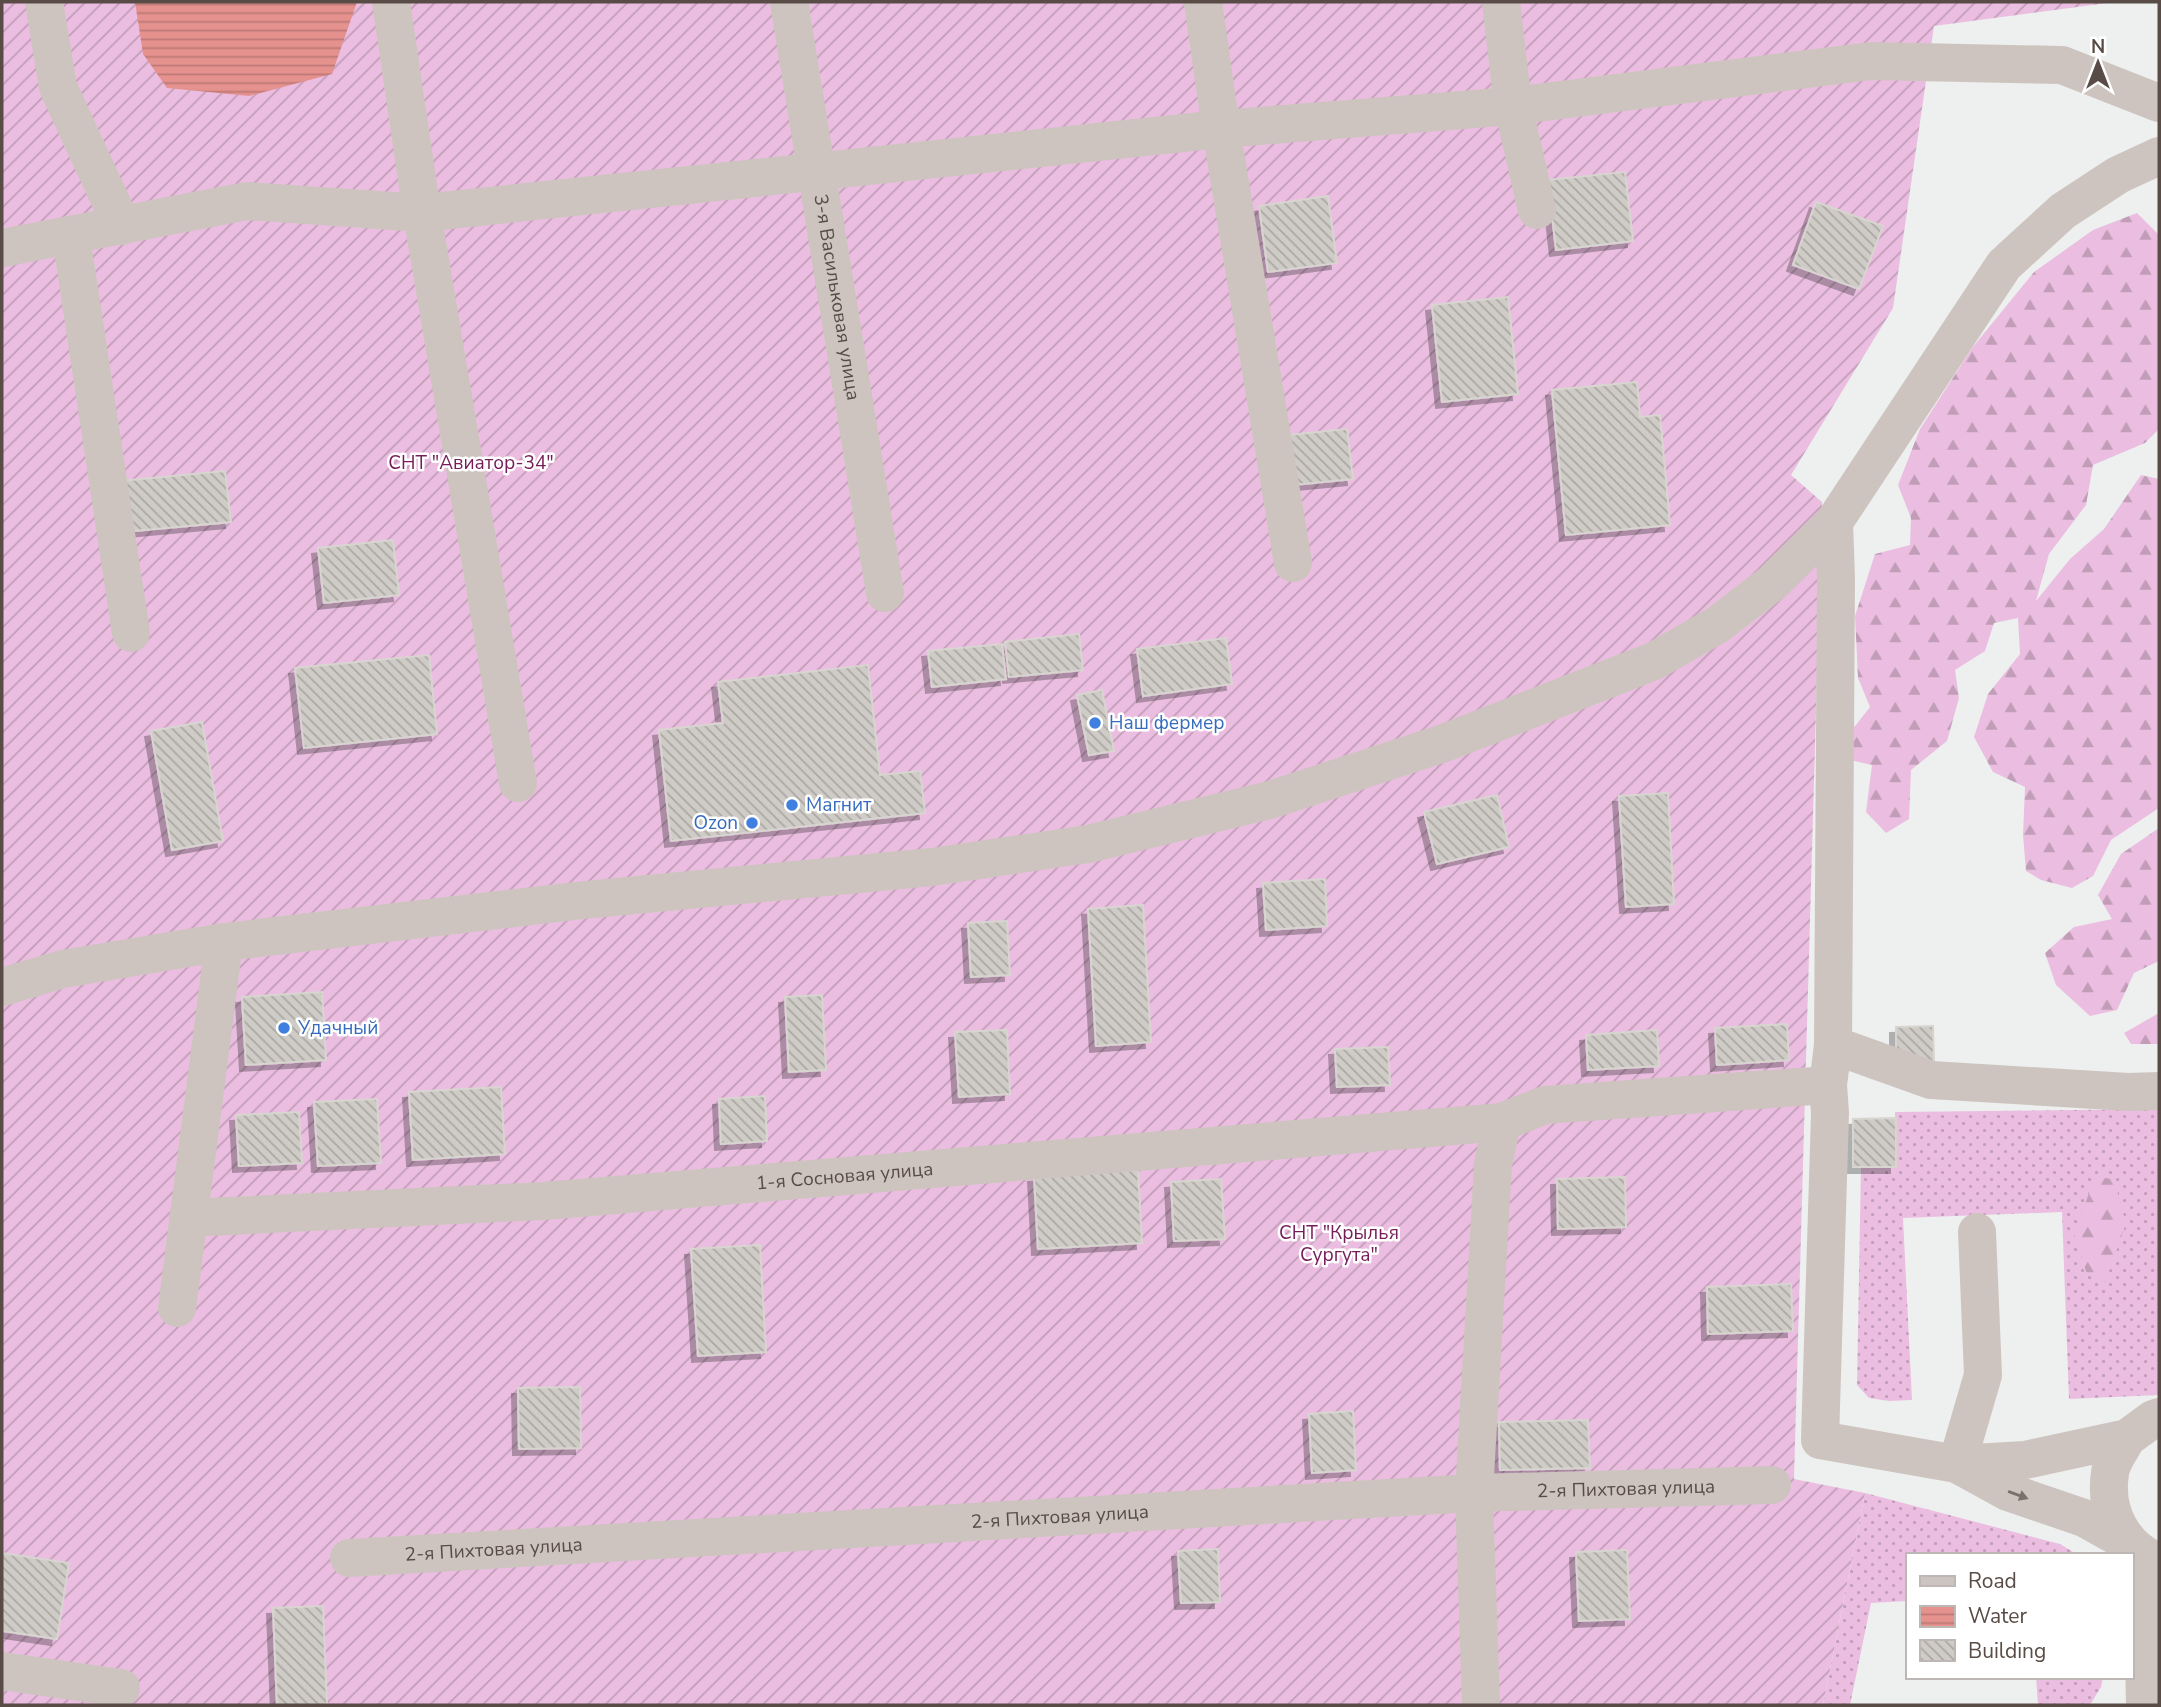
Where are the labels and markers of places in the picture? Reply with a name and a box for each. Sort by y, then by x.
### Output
place label: Наш фермер [1109,710,1225,736]
marker: Наш фермер [1087,715,1103,731]
place label: Магнит [806,792,872,818]
marker: Магнит [784,797,800,813]
place label: Ozon [693,810,738,836]
marker: Ozon [744,815,760,831]
place label: Удачный [297,1015,378,1041]
marker: Удачный [276,1020,292,1036]

